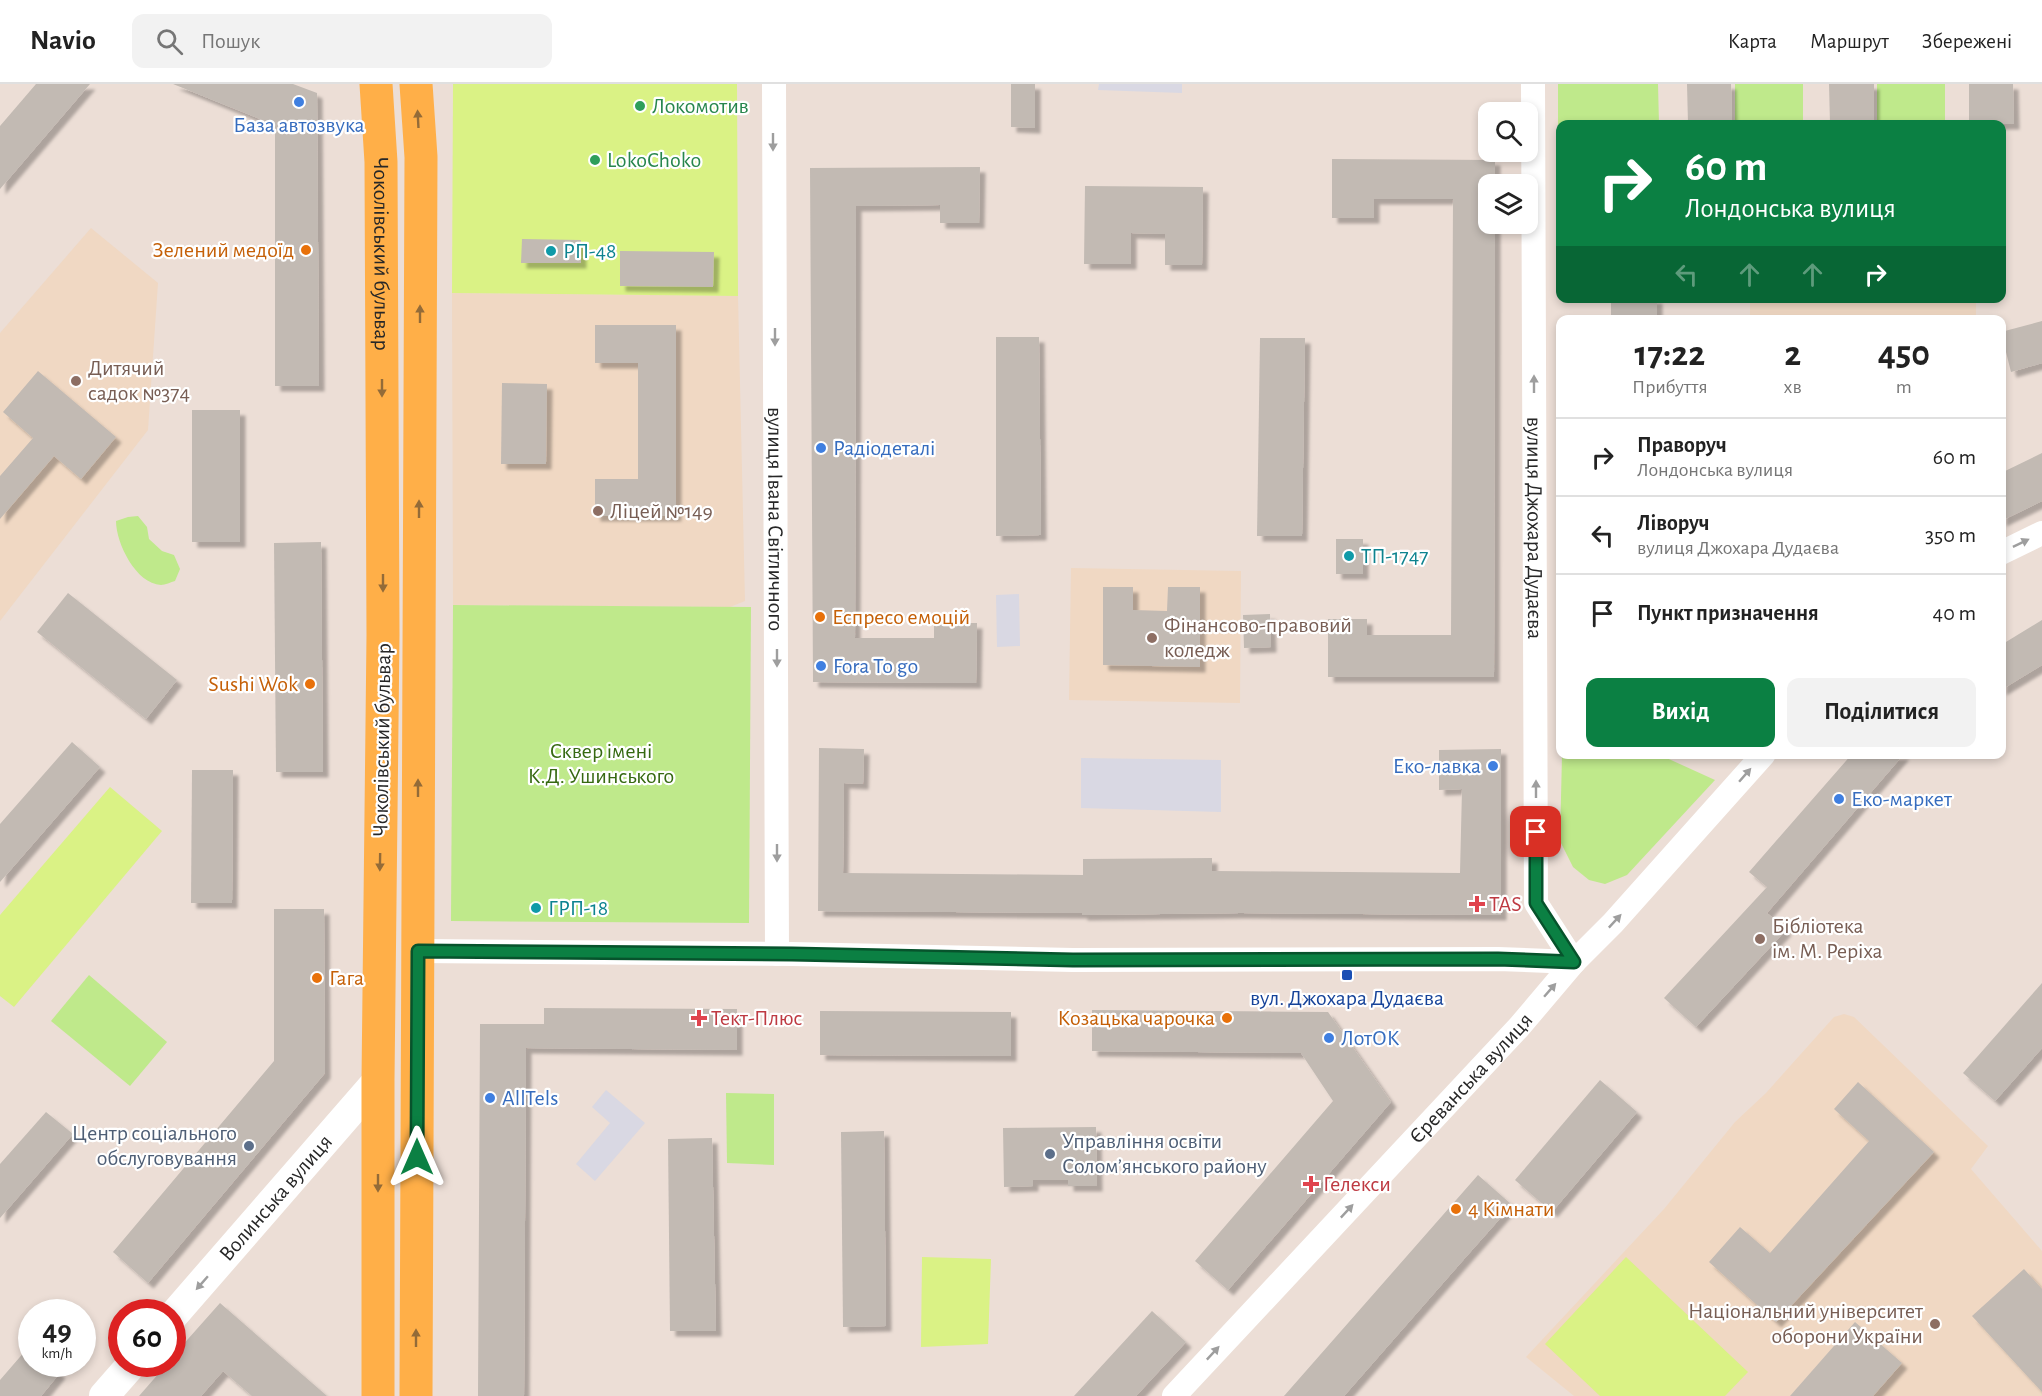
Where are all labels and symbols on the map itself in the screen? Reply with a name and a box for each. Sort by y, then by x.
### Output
marker: База автозвука [292,95,306,109]
place label: Локомотив [652,95,749,117]
marker: Локомотив [633,99,647,113]
one-way arrow [414,109,423,128]
place label: База автозвука [233,114,365,136]
one-way arrow [768,133,778,152]
place label: LokoChoko [607,149,701,171]
marker: LokoChoko [588,153,602,167]
street label: Чоколівський бульвар [370,157,393,351]
place label: Зелений медоїд [152,239,294,261]
place label: РП-48 [563,240,616,262]
marker: Зелений медоїд [299,243,313,257]
marker: РП-48 [544,244,558,258]
one-way arrow [415,304,425,323]
one-way arrow [770,328,780,347]
place label: Дитячий садок №374 [88,357,190,404]
marker: Дитячий садок №374 [69,374,83,388]
one-way arrow [1529,374,1539,393]
one-way arrow [377,379,387,398]
street label: вулиця Івана Світличного [764,407,787,631]
street label: вулиця Джохара Дудаєва [1523,417,1546,639]
place label: Радіодеталі [833,437,935,459]
marker: Радіодеталі [814,441,828,455]
one-way arrow [414,499,424,518]
place label: Ліцей №149 [610,500,713,522]
marker: Ліцей №149 [591,504,605,518]
one-way arrow [2013,538,2030,548]
place label: ТП-1747 [1361,545,1429,567]
marker: ТП-1747 [1342,549,1356,563]
one-way arrow [378,574,388,593]
place label: Еспресо емоцій [832,606,970,628]
marker: Еспресо емоцій [813,610,827,624]
place label: Фінансово-правовий коледж [1164,614,1352,661]
marker: Фінансово-правовий коледж [1145,631,1159,645]
street label: Чоколівський бульвар [369,643,395,837]
one-way arrow [772,649,782,668]
place label: Fora To go [833,655,918,677]
marker: Fora To go [814,659,828,673]
place label: Sushi Wok [208,673,298,695]
marker: Sushi Wok [303,677,317,691]
park label: Сквер імені К.Д. Ушинського [528,740,674,787]
place label: Еко-лавка [1393,755,1481,777]
marker: Еко-лавка [1486,759,1500,773]
one-way arrow [1738,768,1752,783]
one-way arrow [413,778,423,797]
one-way arrow [1531,779,1541,798]
place label: Еко-маркет [1851,788,1953,810]
marker: Еко-маркет [1832,792,1846,806]
pin [1510,806,1561,857]
one-way arrow [772,844,782,863]
one-way arrow [376,853,385,872]
place label: TAS [1489,893,1522,915]
place label: ГРП-18 [548,897,608,919]
marker: TAS [1470,897,1484,911]
marker: ГРП-18 [529,901,543,915]
one-way arrow [1608,913,1622,928]
place label: Бібліотека ім. М. Реріха [1772,915,1883,962]
marker: Бібліотека ім. М. Реріха [1753,932,1767,946]
place label: Гага [329,967,364,989]
marker: вул. Джохара Дудаєва [1340,968,1354,982]
marker: Гага [310,971,324,985]
one-way arrow [1543,983,1556,998]
place label: вул. Джохара Дудаєва [1250,987,1444,1009]
place label: Тект-Плюс [711,1007,803,1029]
place label: Козацька чарочка [1058,1007,1215,1029]
street label: Єреванська вулиця [1405,1009,1537,1148]
marker: Тект-Плюс [692,1011,706,1025]
marker: Козацька чарочка [1220,1011,1234,1025]
place label: ЛотОК [1341,1027,1400,1049]
marker: ЛотОК [1322,1031,1336,1045]
place label: AllTels [502,1087,558,1109]
marker: AllTels [483,1091,497,1105]
place label: Центр соціального обслуговування [72,1122,237,1169]
position arrow [385,1125,449,1189]
street label: Волинська вулиця [215,1130,336,1265]
place label: Управління освіти Солом’янського району [1062,1130,1267,1177]
marker: Центр соціального обслуговування [242,1139,256,1153]
marker: Управління освіти Солом’янського району [1043,1147,1057,1161]
place label: Гелекси [1323,1173,1391,1195]
one-way arrow [373,1174,383,1193]
marker: Гелекси [1304,1177,1318,1191]
place label: 4 Кімнати [1468,1198,1554,1220]
marker: 4 Кімнати [1449,1202,1463,1216]
one-way arrow [1339,1204,1353,1218]
one-way arrow [196,1275,209,1290]
speed limit sign: 60 [108,1299,186,1377]
place label: Національний університет оборони України [1688,1300,1924,1347]
marker: Національний університет оборони України [1928,1317,1942,1331]
one-way arrow [411,1328,421,1347]
one-way arrow [1206,1346,1220,1360]

